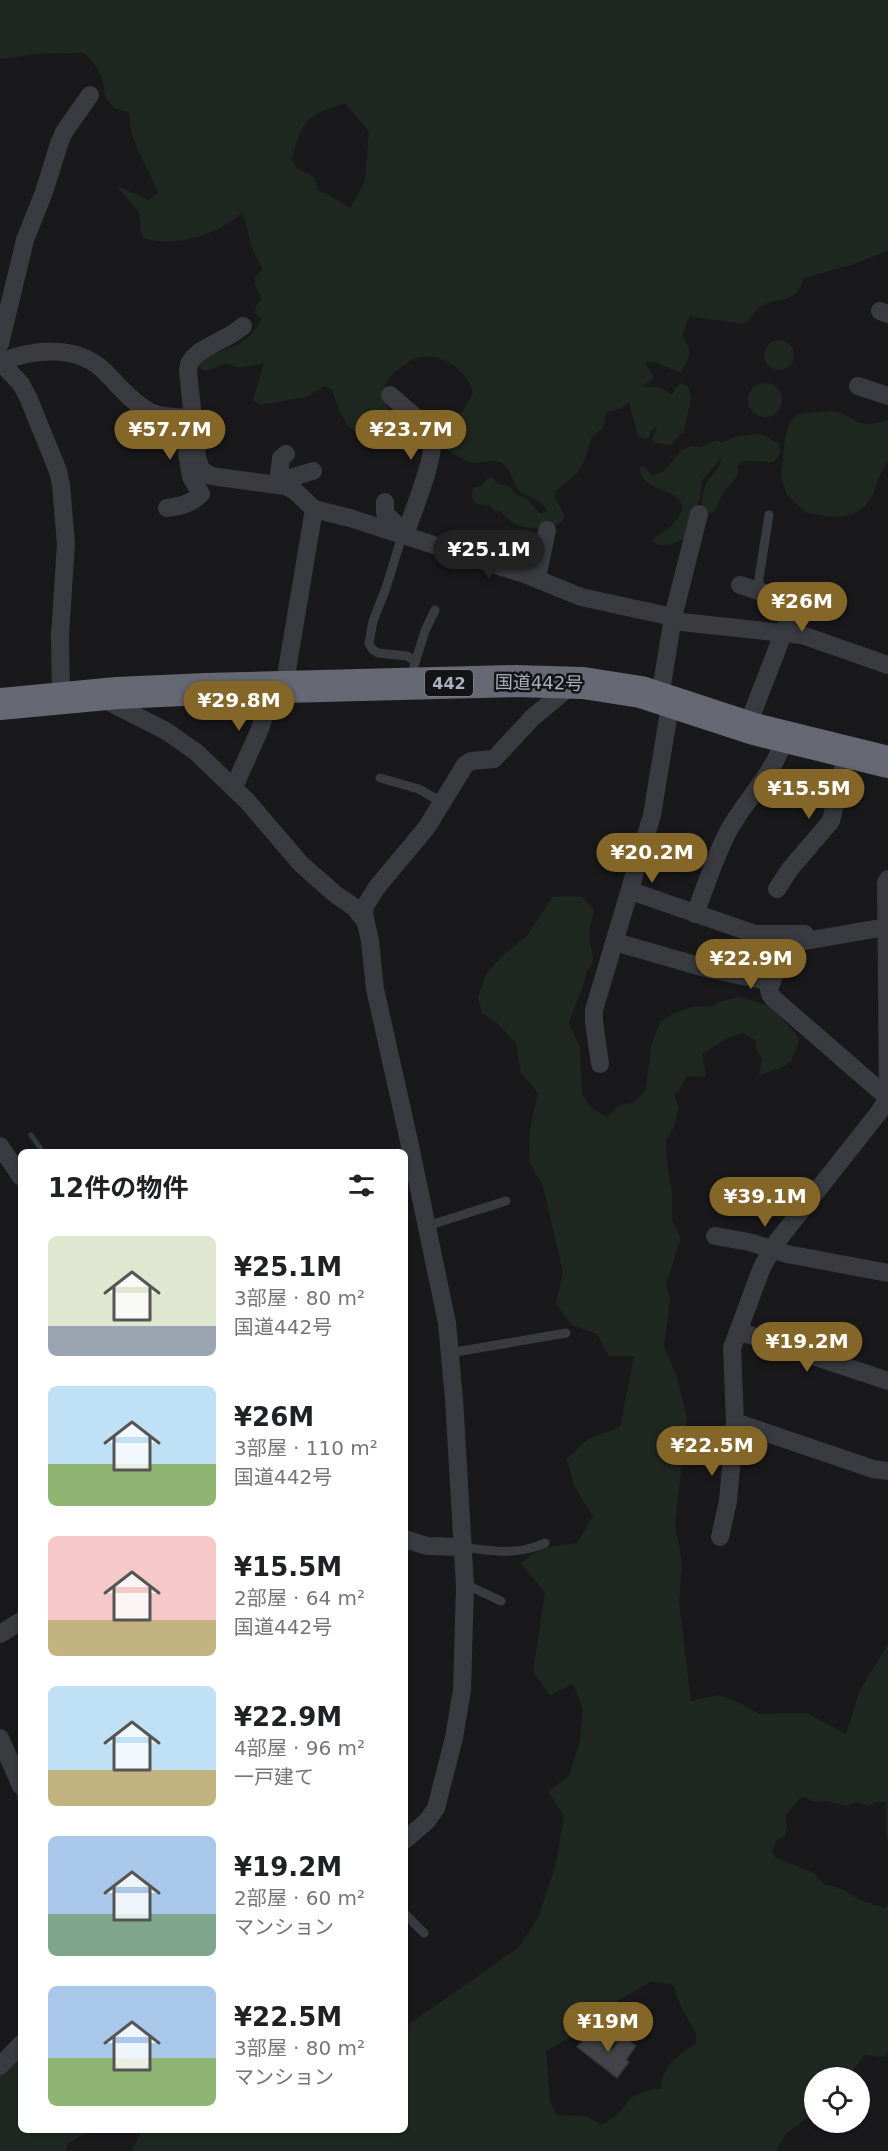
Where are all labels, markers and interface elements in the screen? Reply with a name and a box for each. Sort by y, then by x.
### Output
pin: ¥57.7M [121,410,219,461]
pin: ¥23.7M [362,410,460,461]
text: ¥57.7M [128,417,212,441]
text: ¥23.7M [369,417,453,441]
pin: ¥25.1M [440,530,538,581]
text: ¥25.1M [447,537,531,561]
pin: ¥26M [766,582,838,633]
text: ¥26M [771,589,833,613]
road number: 442 [425,670,473,696]
street label: 国道442号 [495,671,583,694]
pin: ¥29.8M [190,681,288,732]
text: ¥29.8M [197,688,281,712]
pin: ¥15.5M [760,769,858,820]
text: ¥15.5M [767,776,851,800]
pin: ¥20.2M [603,833,701,884]
text: ¥20.2M [610,840,694,864]
pin: ¥22.9M [702,939,800,990]
text: ¥22.9M [709,946,793,970]
icon: filters [345,1169,378,1202]
text: 12件の物件 [48,1173,188,1203]
pin: ¥39.1M [716,1177,814,1228]
text: ¥39.1M [723,1184,807,1208]
text: ¥25.1M [234,1252,342,1282]
icon: home [96,1260,168,1332]
text: 3部屋 · 80 m² [234,1286,365,1310]
text: 国道442号 [234,1315,332,1339]
pin: ¥19.2M [758,1322,856,1373]
text: ¥19.2M [765,1329,849,1353]
text: ¥26M [234,1402,314,1432]
icon: home [96,1410,168,1482]
pin: ¥22.5M [663,1426,761,1477]
text: ¥22.5M [670,1433,754,1457]
text: 3部屋 · 110 m² [234,1436,378,1460]
text: 国道442号 [234,1465,332,1489]
text: ¥15.5M [234,1552,342,1582]
icon: home [96,1560,168,1632]
text: 2部屋 · 64 m² [234,1586,365,1610]
text: 国道442号 [234,1615,332,1639]
text: ¥22.9M [234,1702,342,1732]
icon: home [96,1710,168,1782]
text: 4部屋 · 96 m² [234,1736,365,1760]
text: 一戸建て [234,1765,314,1789]
text: ¥19.2M [234,1852,342,1882]
icon: home [96,1860,168,1932]
text: 2部屋 · 60 m² [234,1886,365,1910]
text: マンション [234,1915,334,1939]
text: ¥22.5M [234,2002,342,2032]
pin: ¥19M [572,2002,644,2053]
text: ¥19M [577,2009,639,2033]
icon: home [96,2010,168,2082]
text: 3部屋 · 80 m² [234,2036,365,2060]
text: マンション [234,2065,334,2089]
map controls [804,2067,870,2133]
button: locate [804,2067,870,2133]

